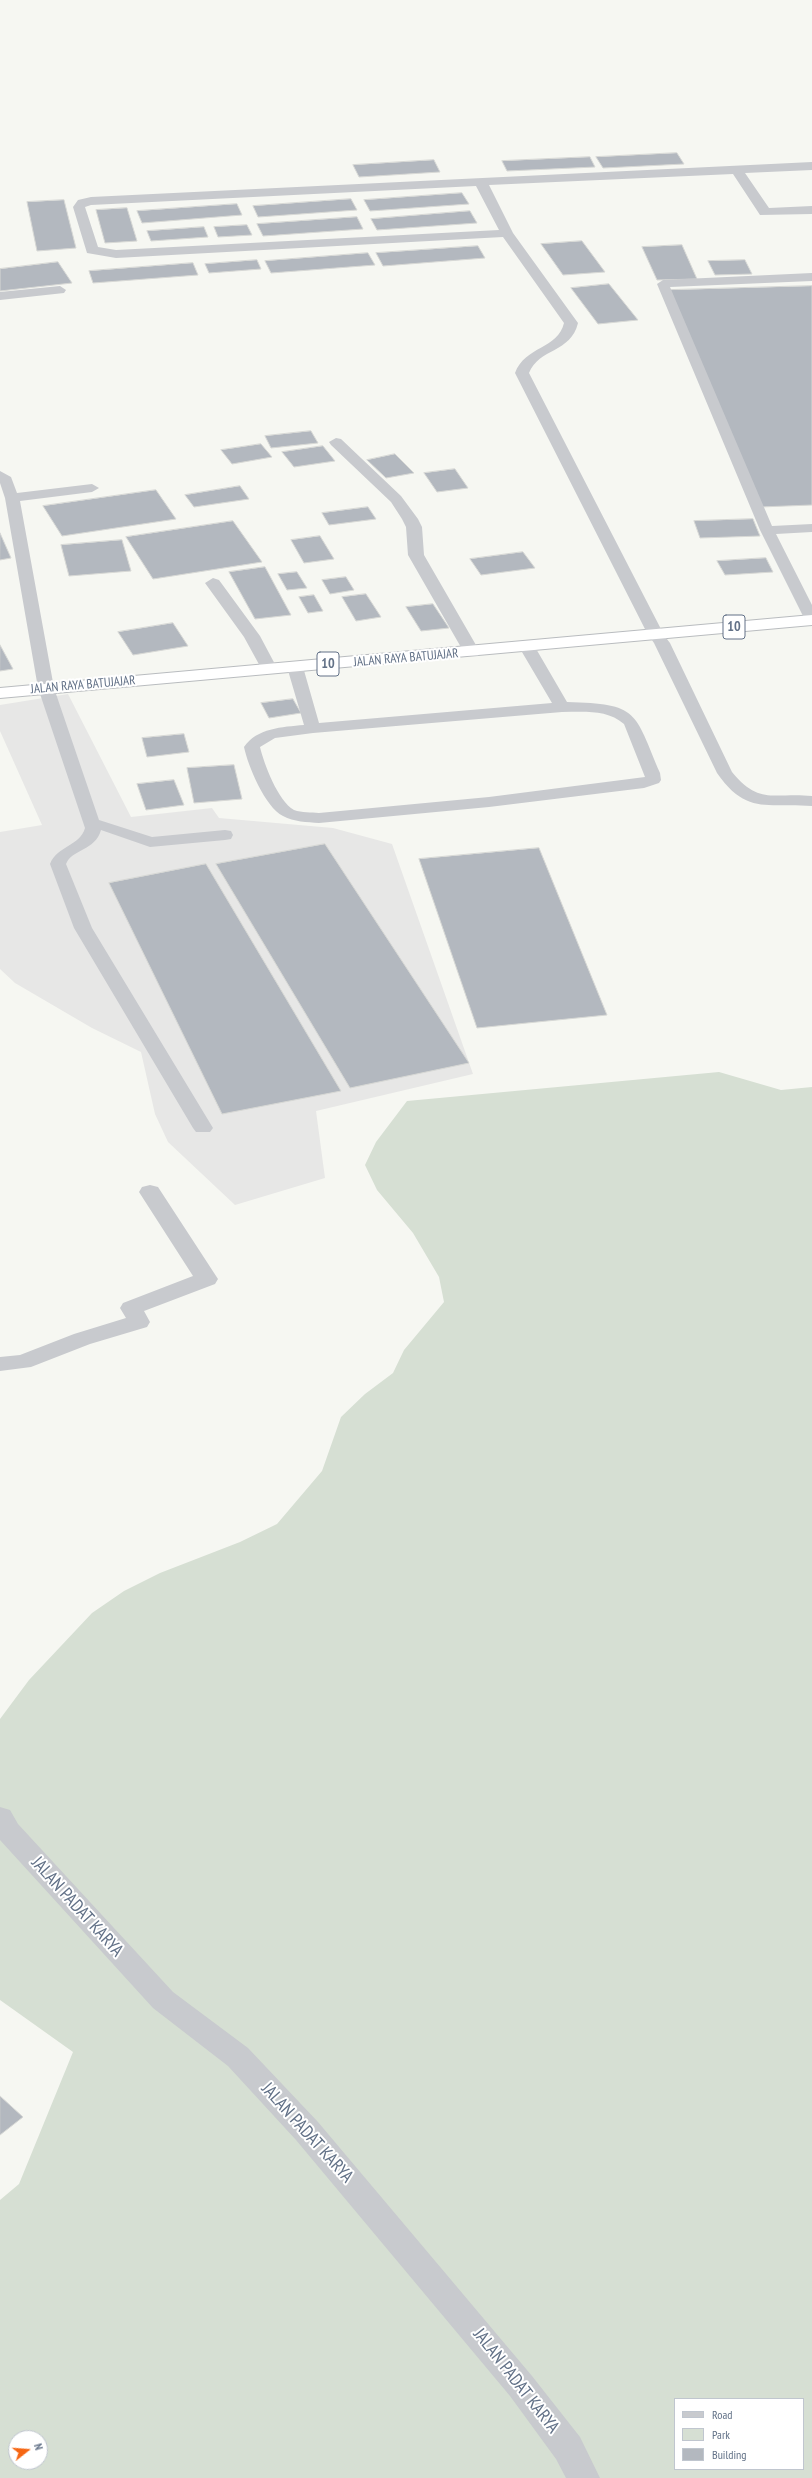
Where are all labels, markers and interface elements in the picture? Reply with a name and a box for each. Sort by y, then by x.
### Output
road number: 10 [723,615,745,639]
street label: JALAN RAYA BATUJAJAR [353,646,459,670]
road number: 10 [317,652,339,676]
street label: JALAN RAYA BATUJAJAR [30,673,136,697]
street label: JALAN PADAT KARYA [26,1853,128,1961]
street label: JALAN PADAT KARYA [256,2079,358,2187]
street label: JALAN PADAT KARYA [468,2324,564,2438]
legend [674,2398,804,2470]
text: Road [712,2407,732,2422]
text: Park [712,2427,730,2442]
north arrow [8,2430,48,2470]
text: N [31,2442,46,2452]
text: Building [712,2447,747,2462]

